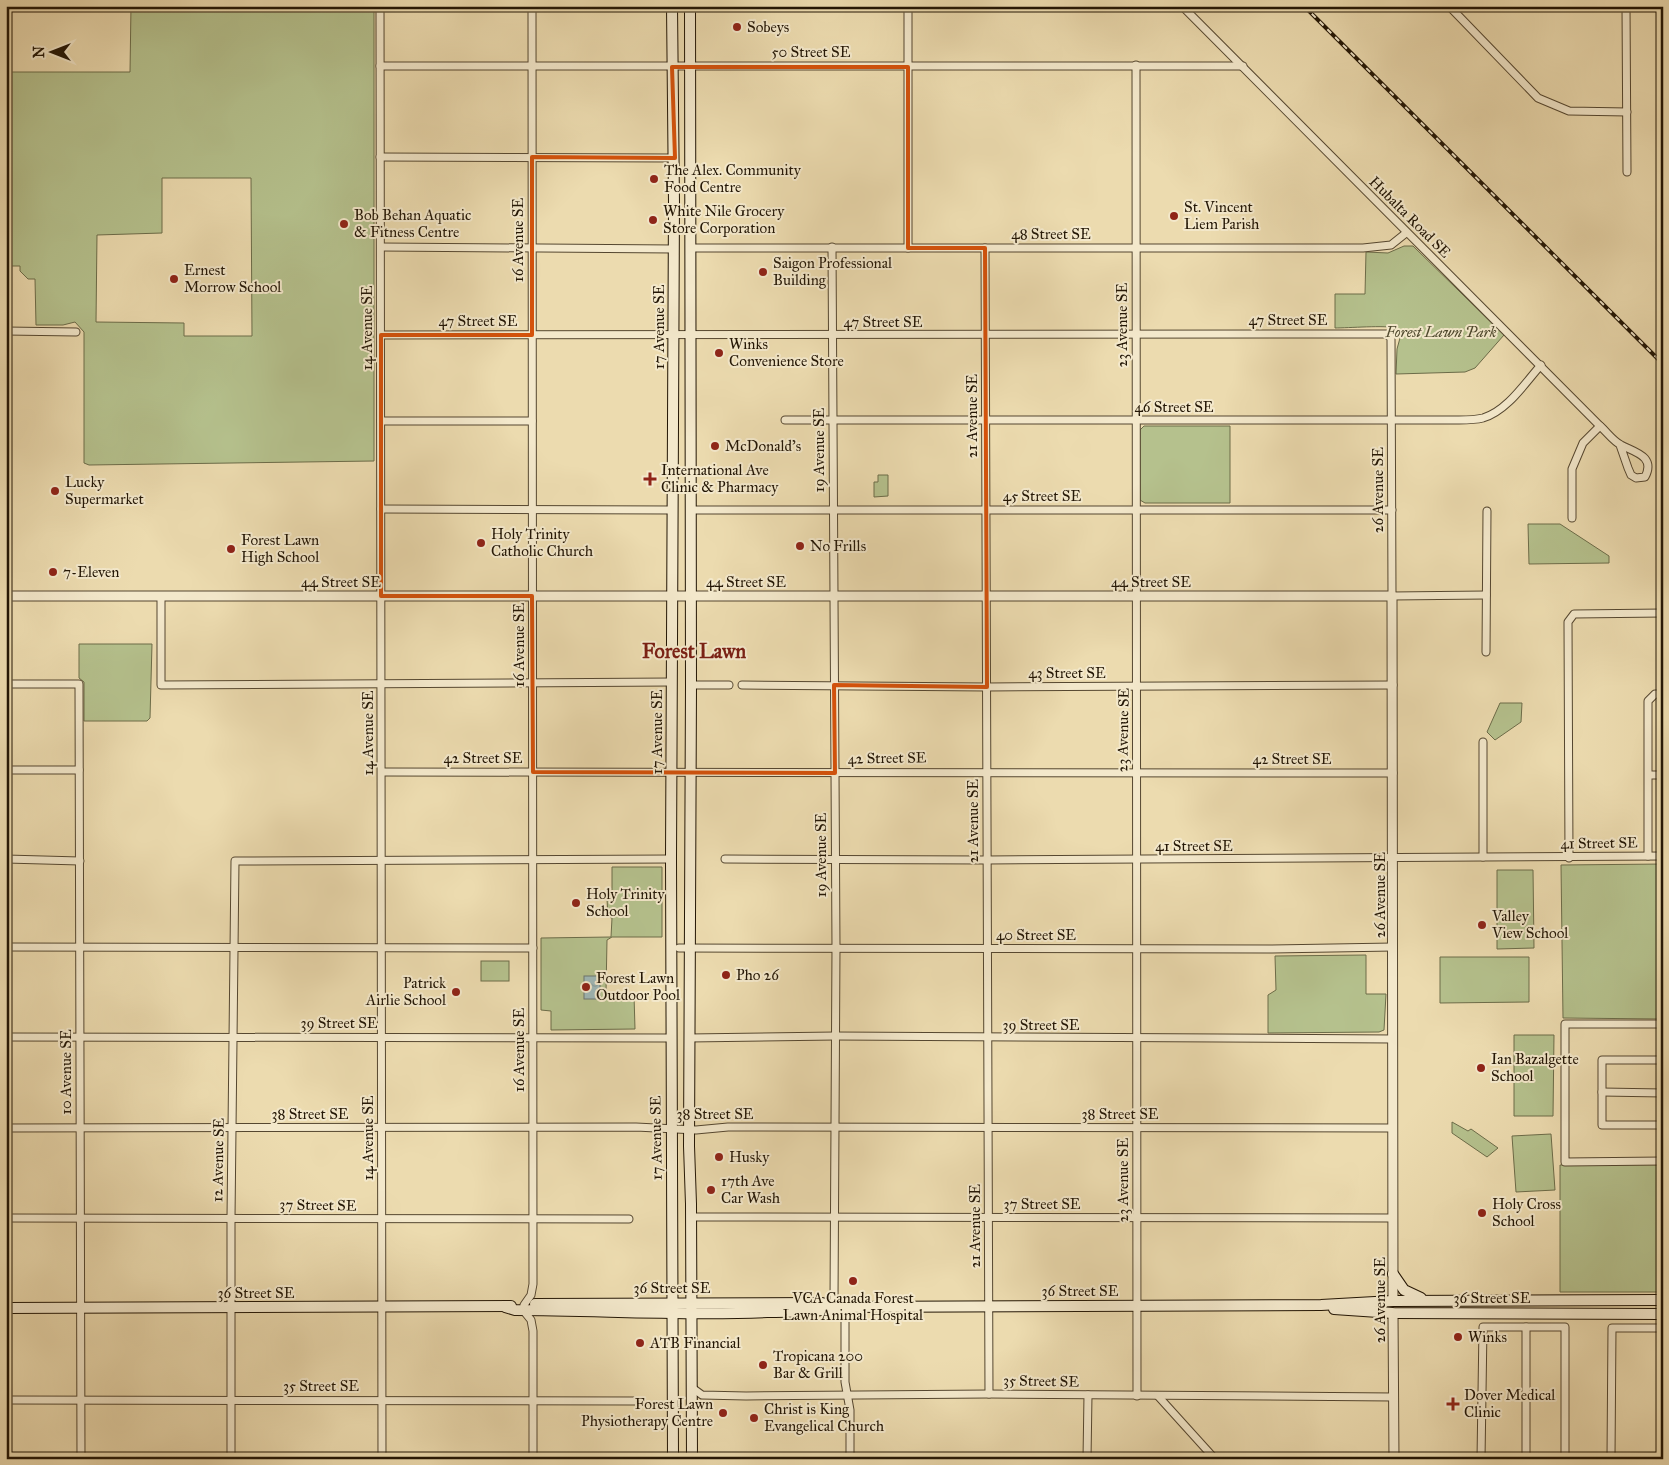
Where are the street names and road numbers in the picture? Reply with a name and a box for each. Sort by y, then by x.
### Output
street label: 50 Street SE [772,43,851,61]
street label: Hubalta Road SE [1365,172,1455,262]
street label: 16 Avenue SE [509,198,527,282]
street label: 48 Street SE [1011,225,1091,243]
street label: 23 Avenue SE [1113,283,1131,367]
street label: 17 Avenue SE [650,284,668,369]
street label: 14 Avenue SE [358,285,376,371]
street label: 47 Street SE [1249,311,1328,329]
street label: 47 Street SE [439,312,518,330]
street label: 47 Street SE [844,313,923,331]
street label: 21 Avenue SE [963,374,981,458]
street label: 46 Street SE [1134,398,1214,416]
street label: 19 Avenue SE [810,407,828,492]
street label: 26 Avenue SE [1369,447,1387,533]
street label: 45 Street SE [1003,487,1081,505]
street label: 44 Street SE [301,573,381,591]
street label: 44 Street SE [706,573,786,591]
street label: 44 Street SE [1111,573,1191,591]
street label: 16 Avenue SE [510,603,528,687]
street label: 43 Street SE [1028,664,1106,682]
street label: 23 Avenue SE [1113,687,1133,772]
street label: 17 Avenue SE [648,689,666,774]
street label: 14 Avenue SE [359,690,377,776]
street label: 42 Street SE [847,748,927,768]
street label: 42 Street SE [444,749,523,767]
street label: 42 Street SE [1253,750,1332,768]
street label: 21 Avenue SE [964,779,982,863]
street label: 19 Avenue SE [812,812,830,897]
street label: 41 Street SE [1560,833,1638,853]
street label: 41 Street SE [1155,837,1233,855]
street label: 26 Avenue SE [1371,852,1389,938]
street label: 40 Street SE [996,926,1076,944]
street label: 16 Avenue SE [510,1008,528,1092]
street label: 39 Street SE [300,1014,378,1032]
street label: 39 Street SE [1002,1016,1080,1034]
street label: 10 Avenue SE [57,1029,75,1115]
street label: 14 Avenue SE [359,1095,377,1181]
street label: 17 Avenue SE [646,1095,666,1181]
street label: 38 Street SE [271,1105,349,1123]
street label: 38 Street SE [676,1105,754,1123]
street label: 38 Street SE [1081,1105,1159,1123]
street label: 12 Avenue SE [208,1118,228,1202]
street label: 23 Avenue SE [1114,1138,1132,1222]
street label: 21 Avenue SE [966,1184,984,1268]
street label: 37 Street SE [279,1195,357,1215]
street label: 37 Street SE [1003,1195,1081,1213]
street label: 26 Avenue SE [1371,1257,1389,1343]
street label: 36 Street SE [634,1279,711,1297]
street label: 36 Street SE [1042,1282,1119,1300]
street label: 36 Street SE [218,1284,295,1302]
street label: 36 Street SE [1454,1289,1531,1307]
street label: 35 Street SE [1003,1371,1079,1391]
street label: 35 Street SE [283,1377,359,1395]

